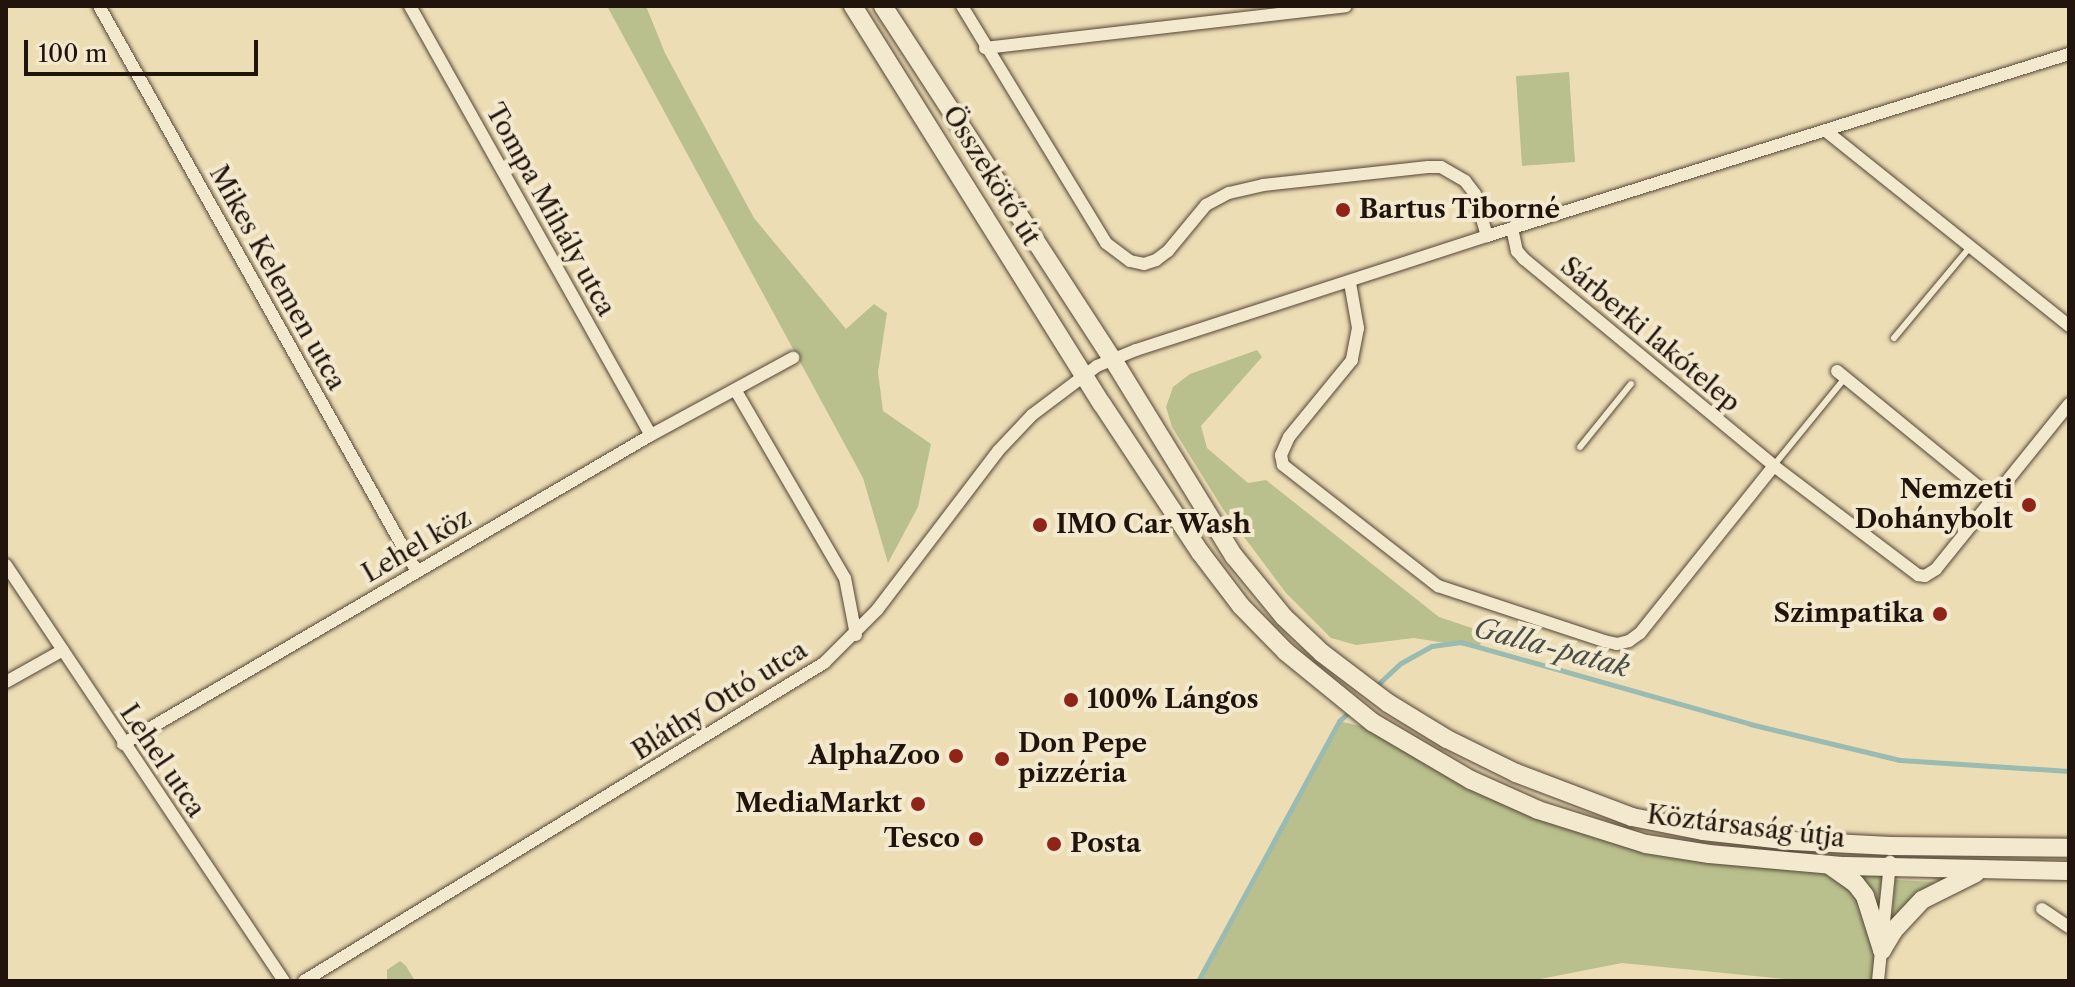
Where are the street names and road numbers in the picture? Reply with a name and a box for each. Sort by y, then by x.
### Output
street label: Tompa Mihály utca [478,98,622,322]
street label: Összekötő út [936,100,1046,252]
street label: Mikes Kelemen utca [202,160,352,396]
street label: Sárberki lakótelep [1554,251,1746,419]
street label: Lehel köz [357,502,477,590]
street label: Bláthy Ottó utca [626,634,814,768]
street label: Lehel utca [113,699,211,823]
street label: Köztársaság útja [1645,799,1847,855]

